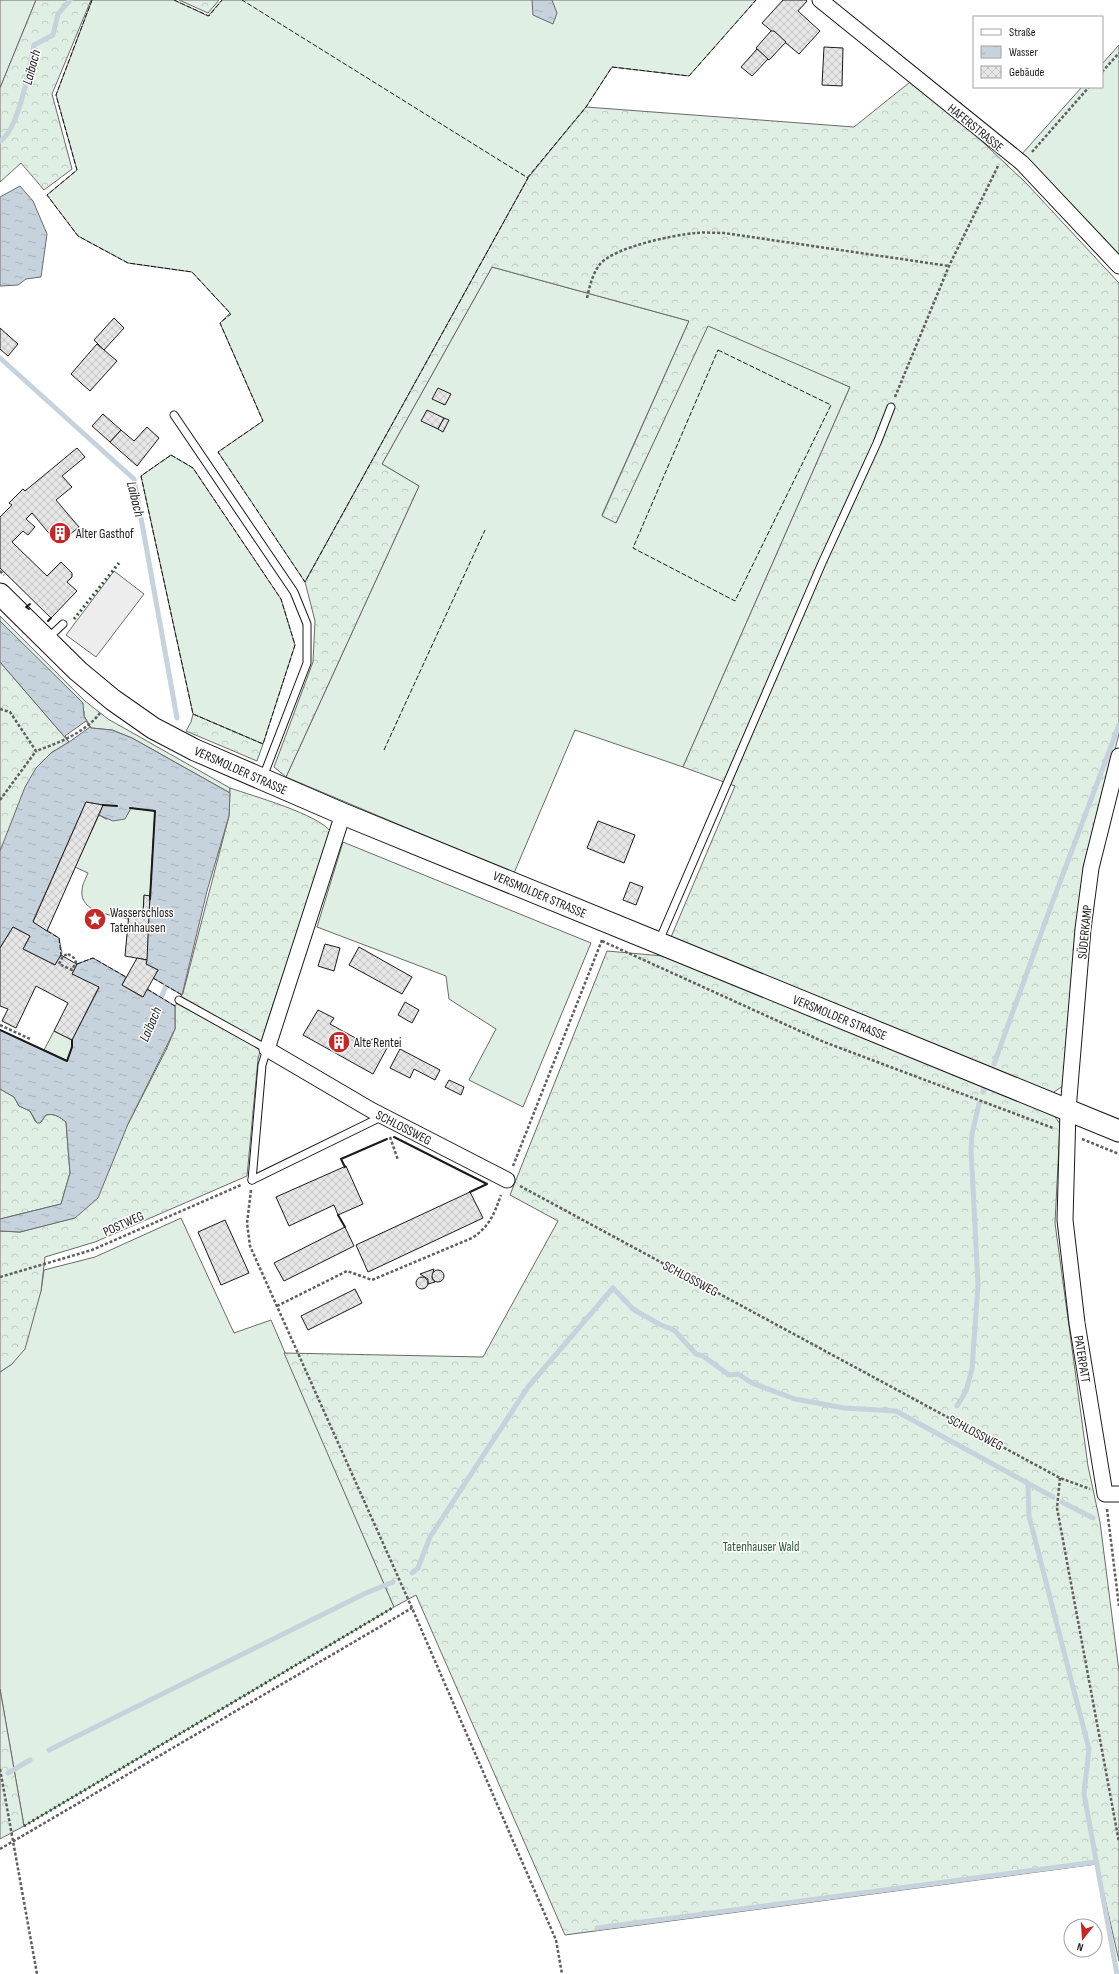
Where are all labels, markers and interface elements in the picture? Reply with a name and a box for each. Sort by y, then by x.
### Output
legend [973,16,1103,88]
text: Straße [1009,25,1036,40]
text: Wasser [1009,45,1038,60]
water label: Laibach [19,47,44,87]
text: Gebäude [1009,65,1044,80]
street label: HAFERSTRASSE [944,100,1007,155]
water label: Laibach [123,480,148,519]
building icon: Alter Gasthof [47,520,73,546]
place label: Alter Gasthof [75,526,134,542]
street label: VERSMOLDER STRASSE [192,743,290,799]
street label: VERSMOLDER STRASSE [490,868,589,922]
street label: SÜDERKAMP [1073,904,1096,960]
place label: Wasserschloss Tatenhausen [110,905,174,936]
place icon: Wasserschloss Tatenhausen [82,906,108,932]
street label: VERSMOLDER STRASSE [790,992,889,1044]
water label: Laibach [136,1004,165,1044]
building icon: Alte Rentei [326,1029,352,1055]
place label: Alte Rentei [353,1035,402,1051]
street label: SCHLOSSWEG [373,1107,434,1149]
street label: POSTWEG [101,1208,146,1240]
street label: SCHLOSSWEG [660,1258,721,1300]
street label: PATERPATT [1070,1334,1094,1384]
street label: SCHLOSSWEG [945,1412,1006,1454]
park label: Tatenhauser Wald [723,1539,799,1555]
north arrow [1063,1918,1103,1958]
text: N [1075,1940,1085,1954]

